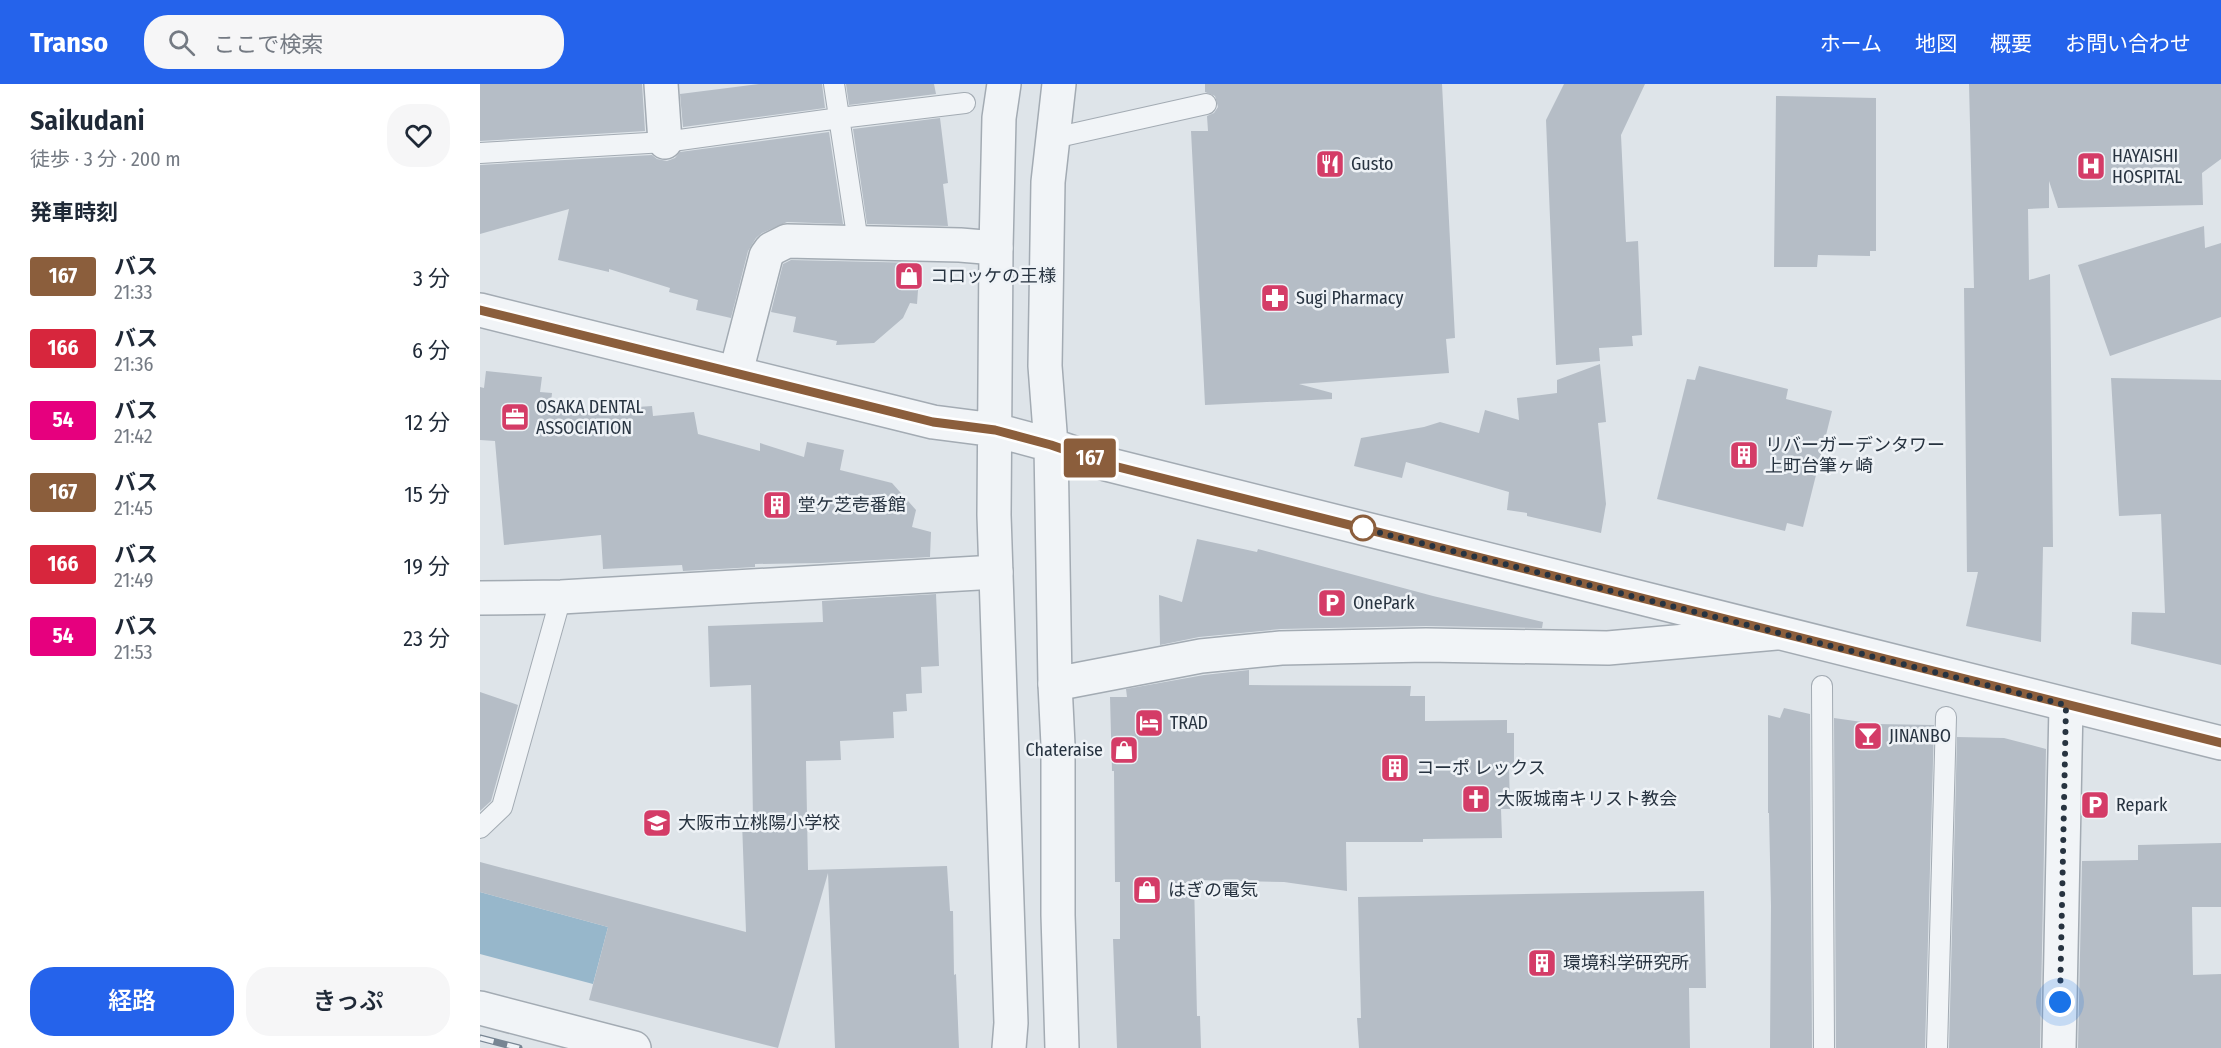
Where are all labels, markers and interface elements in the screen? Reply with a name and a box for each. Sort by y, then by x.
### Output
search box [144,15,564,69]
text: Transo [30,26,108,59]
icon: search [165,26,198,59]
text: ここで検索 [213,31,323,58]
text: ホーム [1820,31,1882,57]
text: 地図 [1915,31,1957,57]
text: 概要 [1990,31,2032,57]
text: お問い合わせ [2065,31,2191,57]
text: Saikudani [30,104,145,137]
button: heart [387,104,450,167]
place label: HAYAISHI HOSPITAL [2112,145,2182,188]
text: 徒歩 · 3 分 · 200 m [30,147,181,171]
restaurant icon: Gusto [1314,148,1346,180]
hospital icon: HAYAISHI HOSPITAL [2075,150,2107,182]
place label: Gusto [1351,153,1394,175]
text: 発車時刻 [30,199,118,226]
text: バス [114,253,158,280]
shop icon: コロッケの王様 [893,260,925,292]
text: 167 [49,263,77,289]
text: 3 分 [413,265,450,292]
place label: コロッケの王様 [930,265,1056,287]
text: 21:33 [114,280,153,304]
pharmacy icon: Sugi Pharmacy [1259,282,1291,314]
place label: Sugi Pharmacy [1296,287,1404,309]
text: バス [114,325,158,352]
text: 166 [48,335,78,361]
text: 6 分 [412,337,450,364]
text: 21:36 [114,352,154,376]
place label: OSAKA DENTAL ASSOCIATION [536,396,644,439]
text: バス [114,397,158,424]
office icon: OSAKA DENTAL ASSOCIATION [499,401,531,433]
text: 54 [52,407,74,433]
text: 12 分 [405,409,450,436]
text: 21:42 [114,424,153,448]
place label: リバーガーデンタワー 上町台筆ヶ崎 [1765,434,1945,477]
line badge: 167 [1056,438,1124,478]
building icon: リバーガーデンタワー 上町台筆ヶ崎 [1728,439,1760,471]
text: 167 [1076,445,1104,471]
text: バス [114,469,158,496]
text: 167 [49,479,77,505]
text: 15 分 [404,481,450,508]
building icon: 堂ケ芝壱番館 [761,489,793,521]
place label: 堂ケ芝壱番館 [798,494,906,516]
text: 21:45 [114,496,153,520]
unlabelled marker [1350,515,1376,541]
text: バス [114,541,158,568]
text: 166 [48,551,78,577]
text: 19 分 [404,553,450,580]
text: 21:49 [114,568,153,592]
parking icon: OnePark [1316,587,1348,619]
place label: OnePark [1353,592,1415,614]
text: バス [114,613,158,640]
text: 54 [52,623,74,649]
text: 23 分 [403,625,450,652]
text: 21:53 [114,640,153,664]
hotel icon: TRAD [1133,707,1165,739]
place label: TRAD [1170,712,1208,734]
bar icon: JINANBO [1852,720,1884,752]
place label: JINANBO [1889,725,1951,747]
shop icon: Chateraise [1108,734,1140,766]
place label: Chateraise [1026,739,1103,761]
building icon: コーポ レックス [1379,752,1411,784]
place label: コーポ レックス [1416,757,1546,779]
church icon: 大阪城南キリスト教会 [1460,783,1492,815]
place label: 大阪城南キリスト教会 [1497,788,1677,810]
parking icon: Repark [2079,789,2111,821]
place label: Repark [2116,794,2168,816]
school or university icon: 大阪市立桃陽小学校 [641,807,673,839]
place label: 大阪市立桃陽小学校 [678,812,840,834]
shop icon: はぎの電気 [1131,874,1163,906]
place label: はぎの電気 [1168,879,1258,901]
building icon: 環境科学研究所 [1526,947,1558,979]
place label: 環境科学研究所 [1563,952,1689,974]
button: 経路 [30,967,234,1036]
button: きっぷ [246,967,450,1036]
your location [2045,987,2075,1017]

